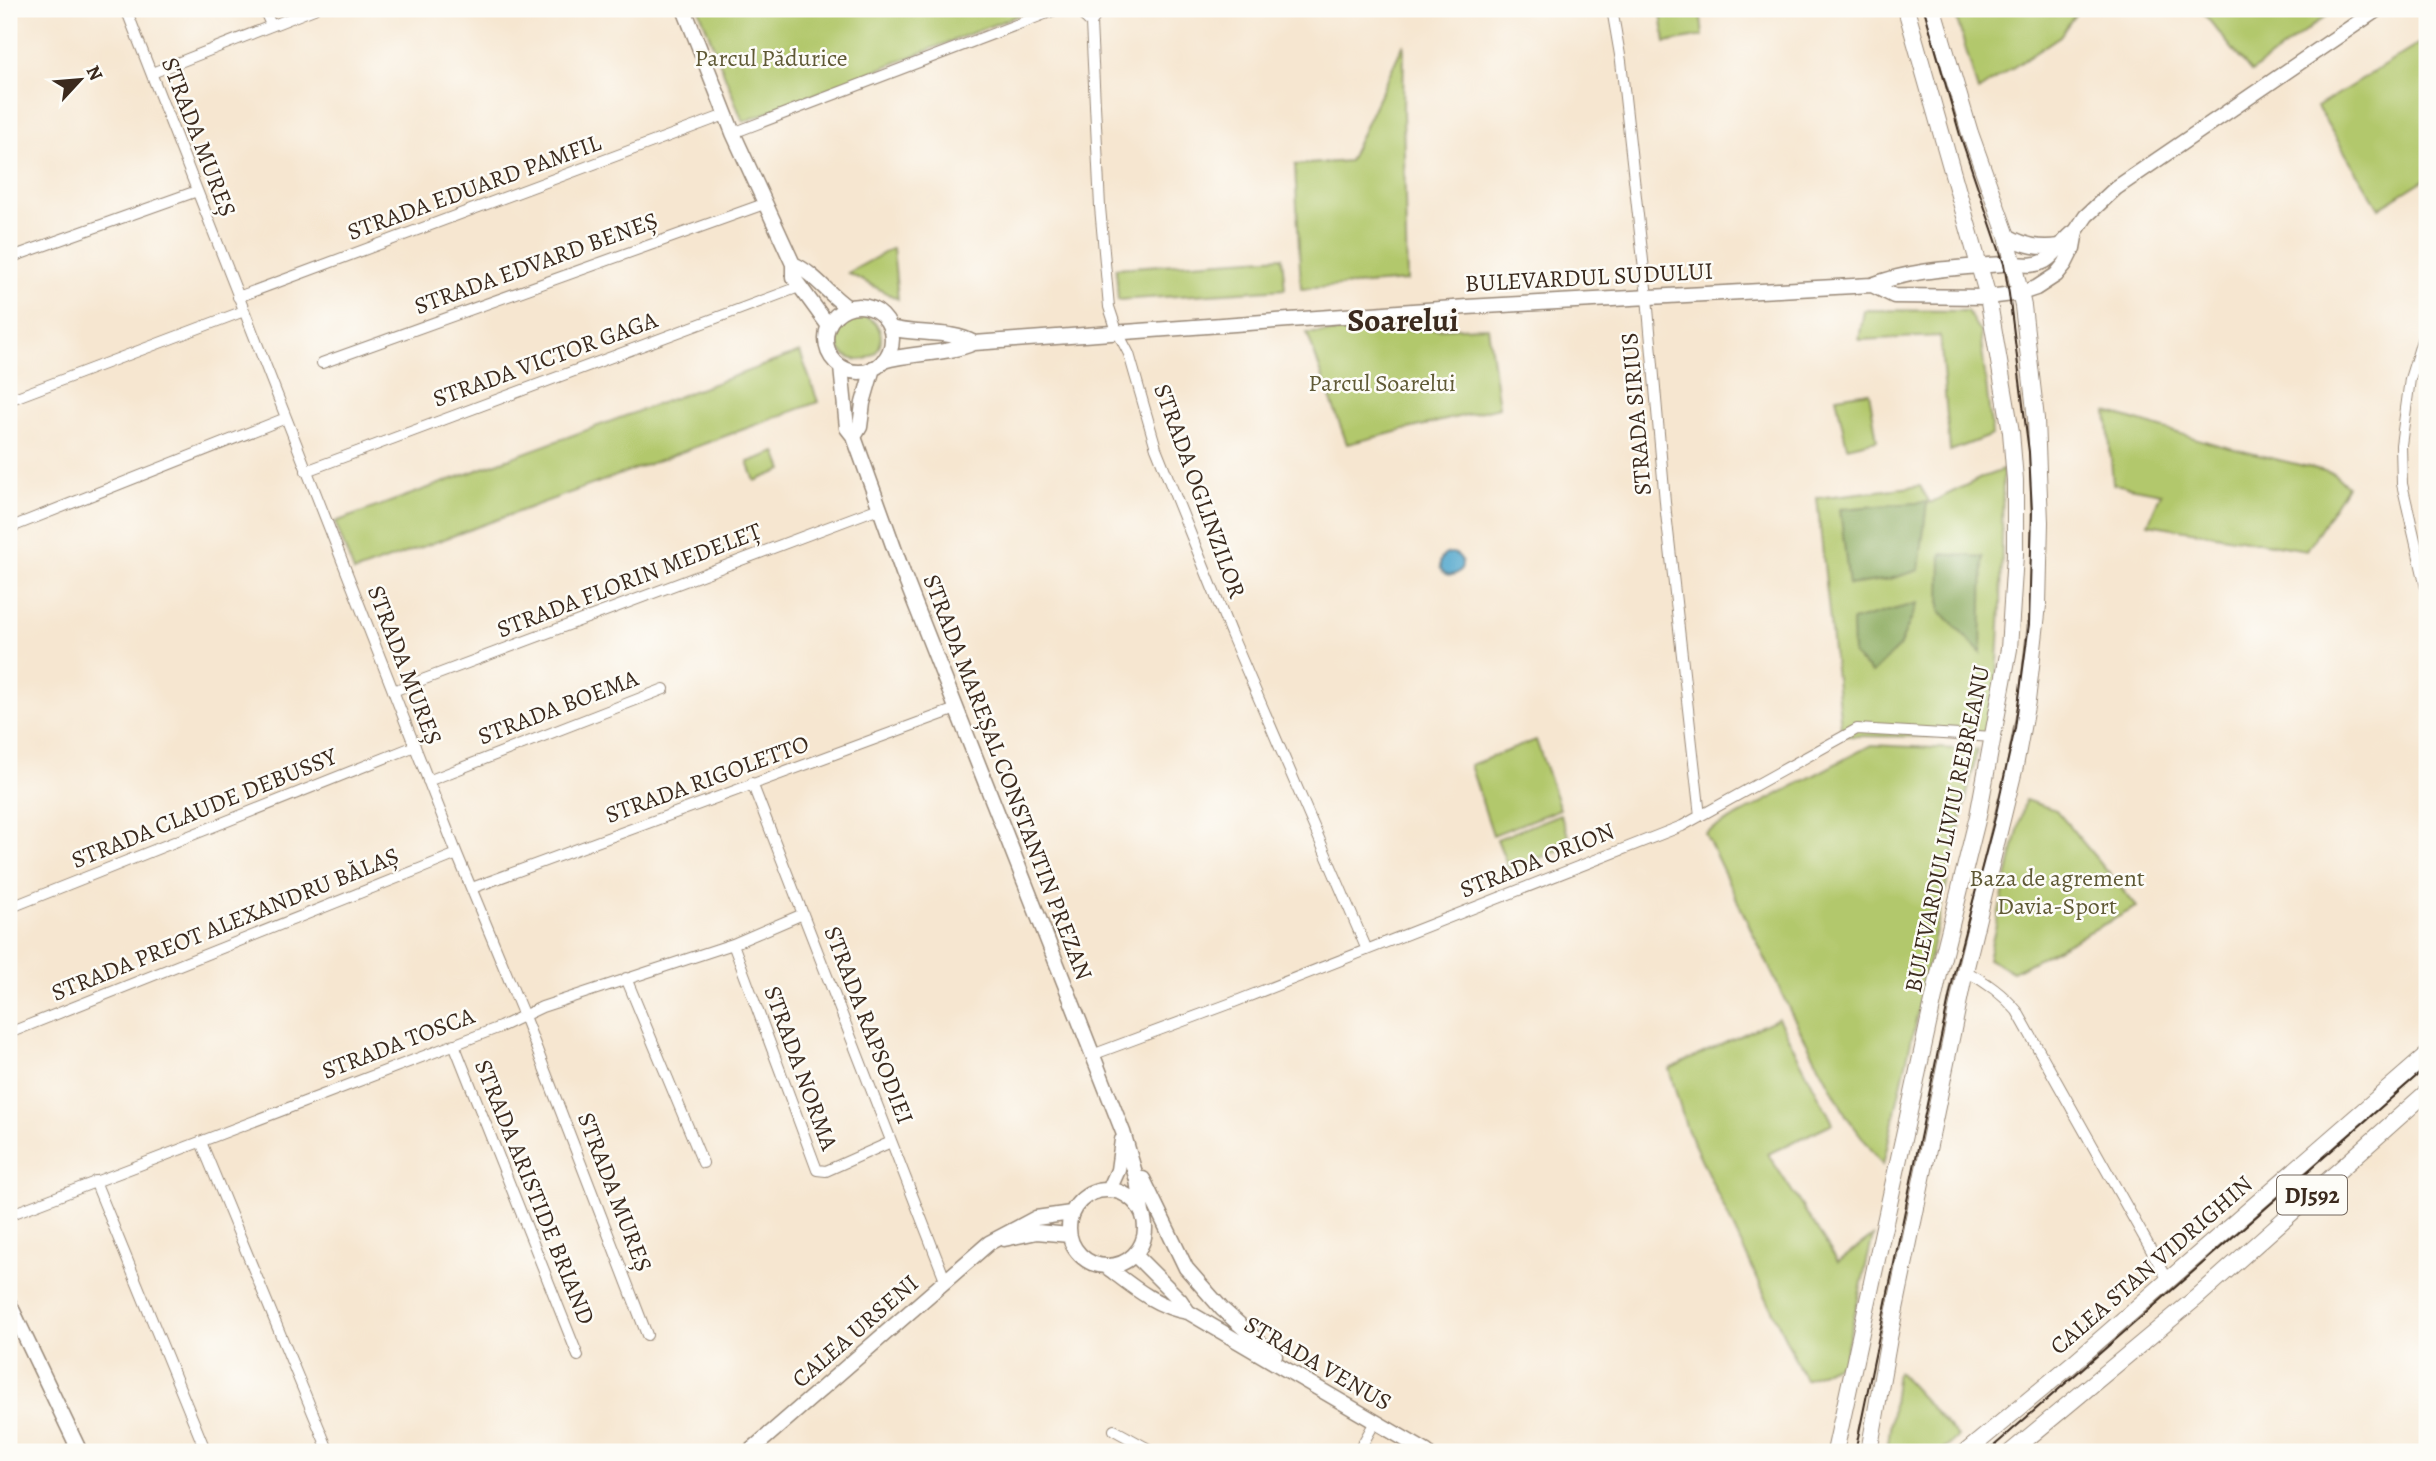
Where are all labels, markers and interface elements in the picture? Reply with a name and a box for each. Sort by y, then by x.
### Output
park label: Parcul Pădurice [695,42,847,74]
north arrow [46,46,116,116]
street label: STRADA MUREȘ [154,53,244,221]
text: N [80,61,109,85]
street label: STRADA EDUARD PAMFIL [343,126,606,248]
street label: STRADA EDVARD BENEȘ [410,204,662,322]
street label: BULEVARDUL SUDULUI [1464,255,1714,299]
district label: Soarelui [1347,298,1459,342]
street label: STRADA VICTOR GAGA [428,303,663,415]
street label: STRADA SIRIUS [1613,331,1659,497]
park label: Parcul Soarelui [1308,367,1456,399]
street label: STRADA OGLINZILOR [1146,379,1254,603]
street label: STRADA FLORIN MEDELEȚ [492,515,766,645]
street label: STRADA MAREȘAL CONSTANTIN PREZAN [916,570,1100,984]
street label: STRADA MUREȘ [360,581,450,749]
street label: STRADA BOEMA [473,661,644,752]
street label: BULEVARDUL LIVIU REBREANU [1897,663,1997,995]
street label: STRADA RIGOLETTO [601,727,813,831]
street label: STRADA CLAUDE DEBUSSY [66,740,343,876]
street label: STRADA ORION [1455,814,1619,906]
street label: STRADA PREOT ALEXANDRU BĂLAȘ [46,839,404,1009]
park label: Baza de agrement Davia-Sport [1969,862,2145,922]
street label: STRADA RAPSODIEI [817,921,921,1129]
street label: STRADA NORMA [756,981,846,1156]
street label: STRADA TOSCA [317,999,480,1087]
street label: STRADA ARISTIDE BRIAND [467,1055,603,1329]
street label: STRADA MUREȘ [570,1108,660,1276]
street label: CALEA STAN VIDRIGHIN [2043,1168,2259,1362]
road number: DJ592 [2277,1176,2347,1214]
street label: CALEA URSENI [785,1267,925,1395]
street label: STRADA VENUS [1239,1308,1397,1418]

